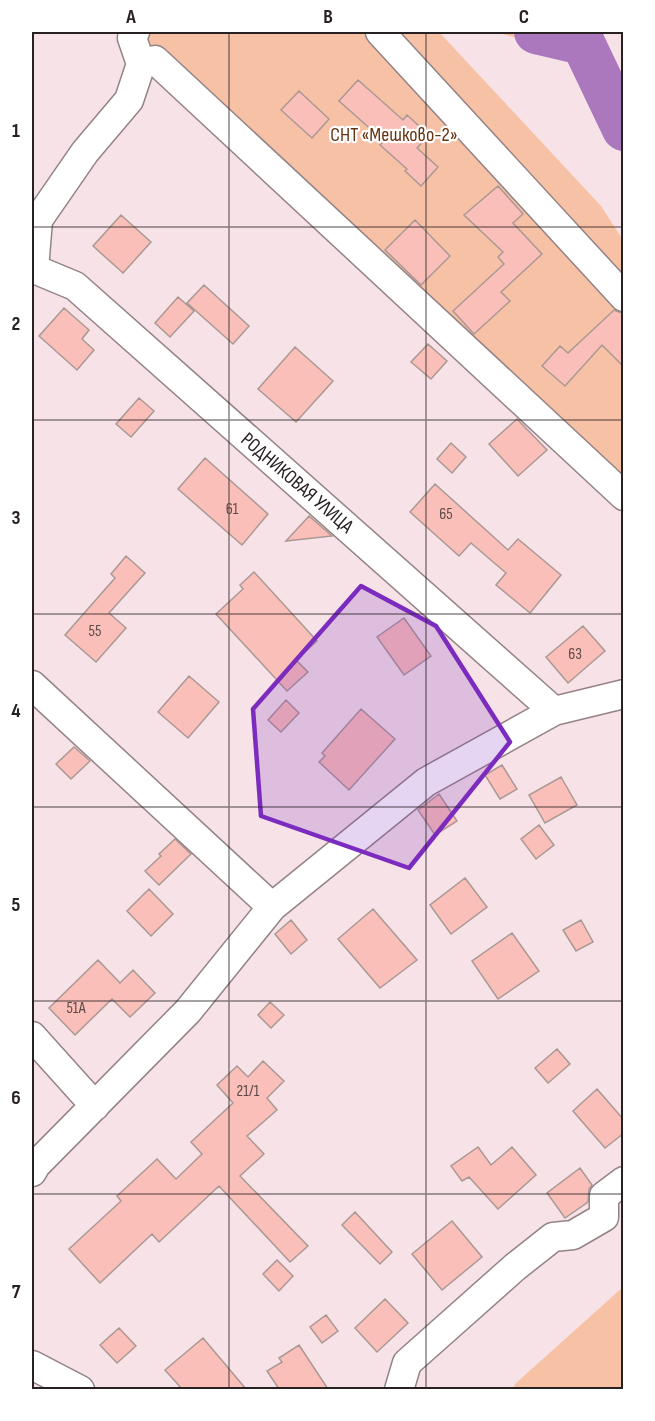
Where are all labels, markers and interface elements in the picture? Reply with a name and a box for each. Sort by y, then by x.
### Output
text: A [125,5,136,29]
text: B [323,5,333,29]
text: C [519,5,529,29]
text: 1 [12,119,20,143]
park label: СНТ «Мешково-2» [330,123,458,147]
text: 2 [12,312,20,336]
street label: РОДНИКОВАЯ УЛИЦА [236,428,359,539]
house number: 61 [226,500,239,519]
house number: 65 [439,505,453,524]
text: 3 [12,506,21,530]
house number: 55 [89,622,101,641]
house number: 63 [568,645,582,664]
text: 4 [11,699,21,723]
text: 5 [12,893,21,917]
house number: 51А [66,999,86,1018]
house number: 21/1 [237,1082,260,1101]
text: 6 [11,1086,21,1110]
text: 7 [12,1280,21,1304]

